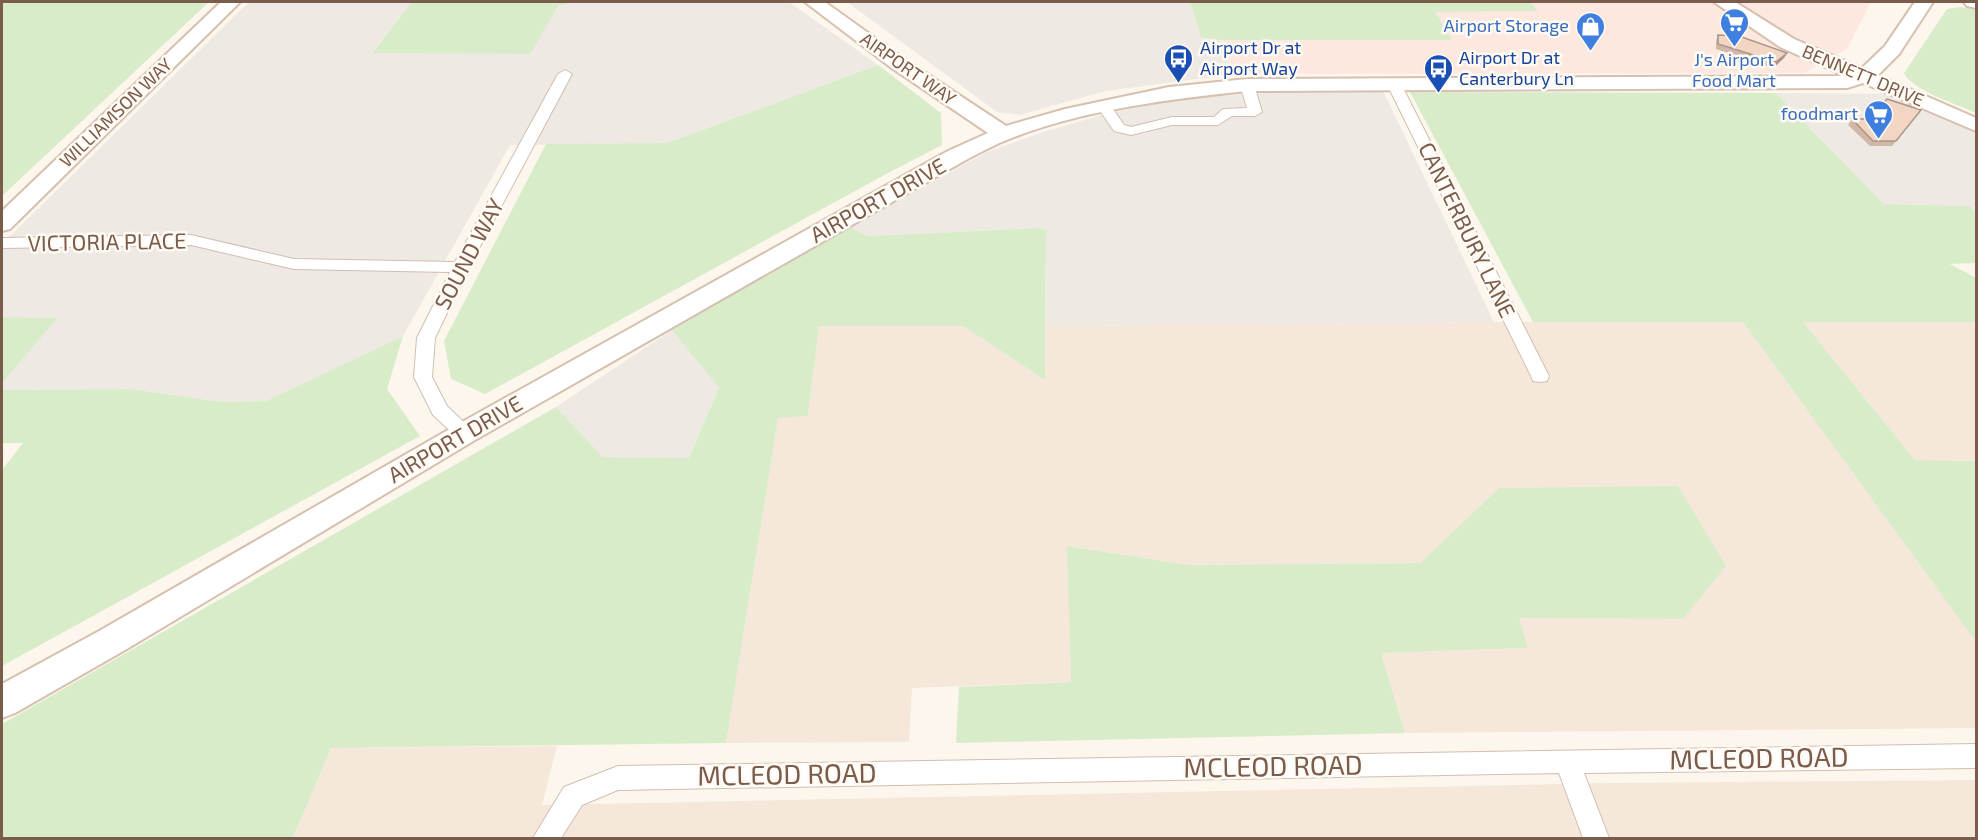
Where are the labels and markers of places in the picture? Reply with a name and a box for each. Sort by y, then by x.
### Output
supermarket icon: J's Airport Food Mart [1718,7,1750,49]
shop icon: Airport Storage [1574,10,1606,52]
place label: Airport Storage [1444,14,1569,36]
place label: Airport Dr at Airport Way [1200,36,1301,79]
bus stop icon: Airport Dr at Airport Way [1163,42,1195,84]
place label: Airport Dr at Canterbury Ln [1459,46,1574,89]
place label: J's Airport Food Mart [1692,48,1776,91]
bus stop icon: Airport Dr at Canterbury Ln [1422,52,1454,94]
supermarket icon: foodmart [1863,98,1895,140]
place label: foodmart [1781,102,1858,124]

